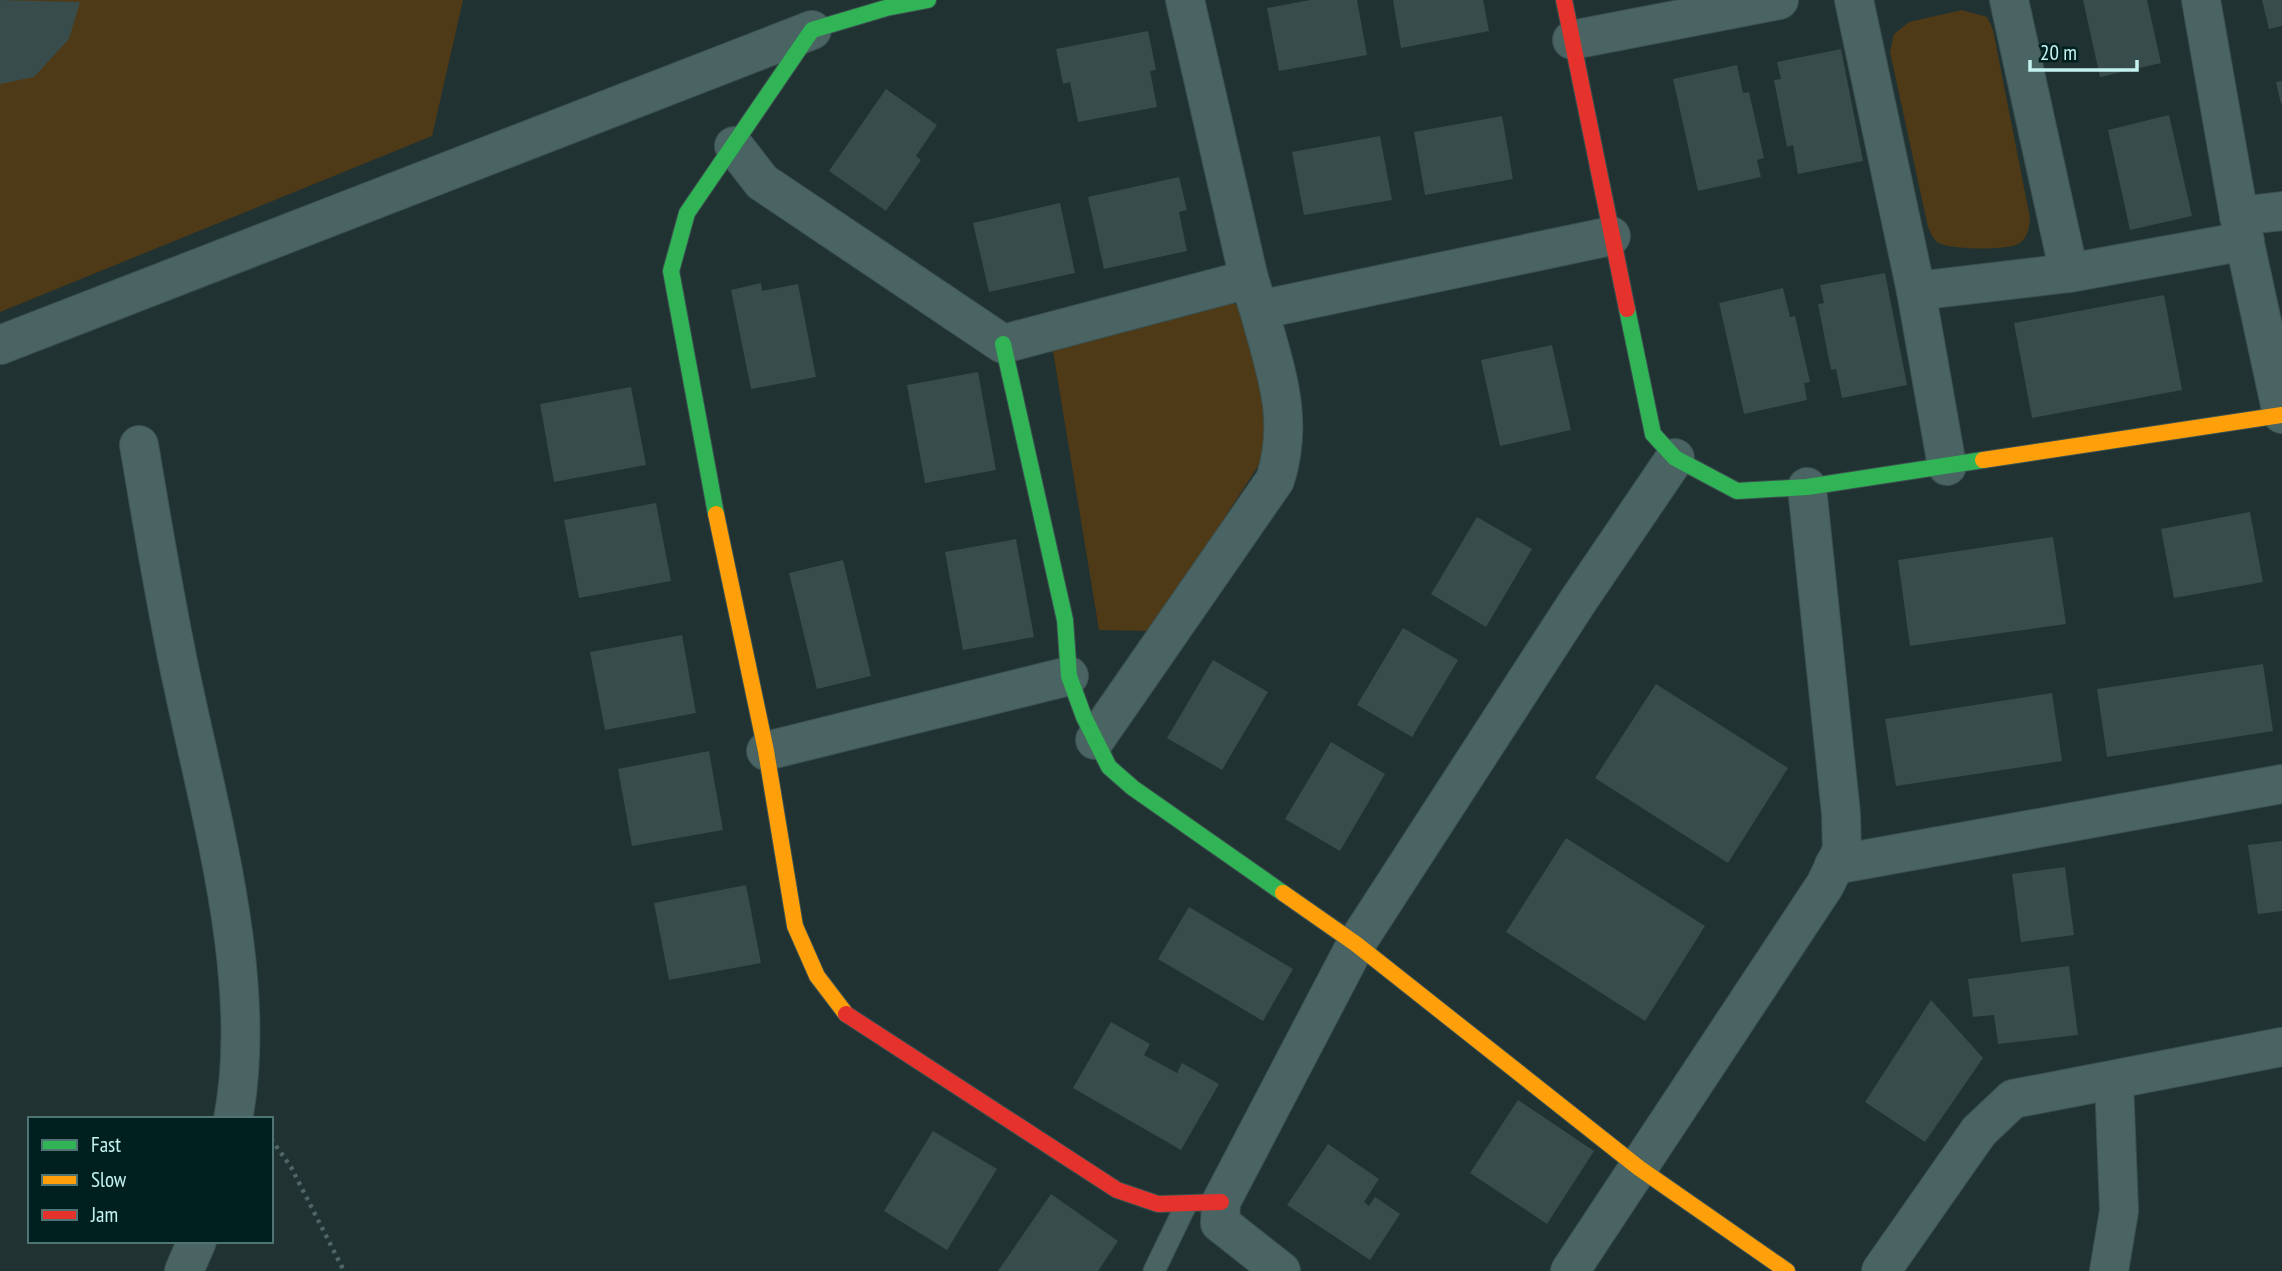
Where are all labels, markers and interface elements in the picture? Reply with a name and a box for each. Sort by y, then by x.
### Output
scale bar [2030,28,2137,72]
text: 20 m [2040,39,2077,66]
legend [28,1117,273,1243]
text: Fast [91,1131,121,1158]
text: Slow [91,1166,127,1193]
text: Jam [90,1201,118,1228]

